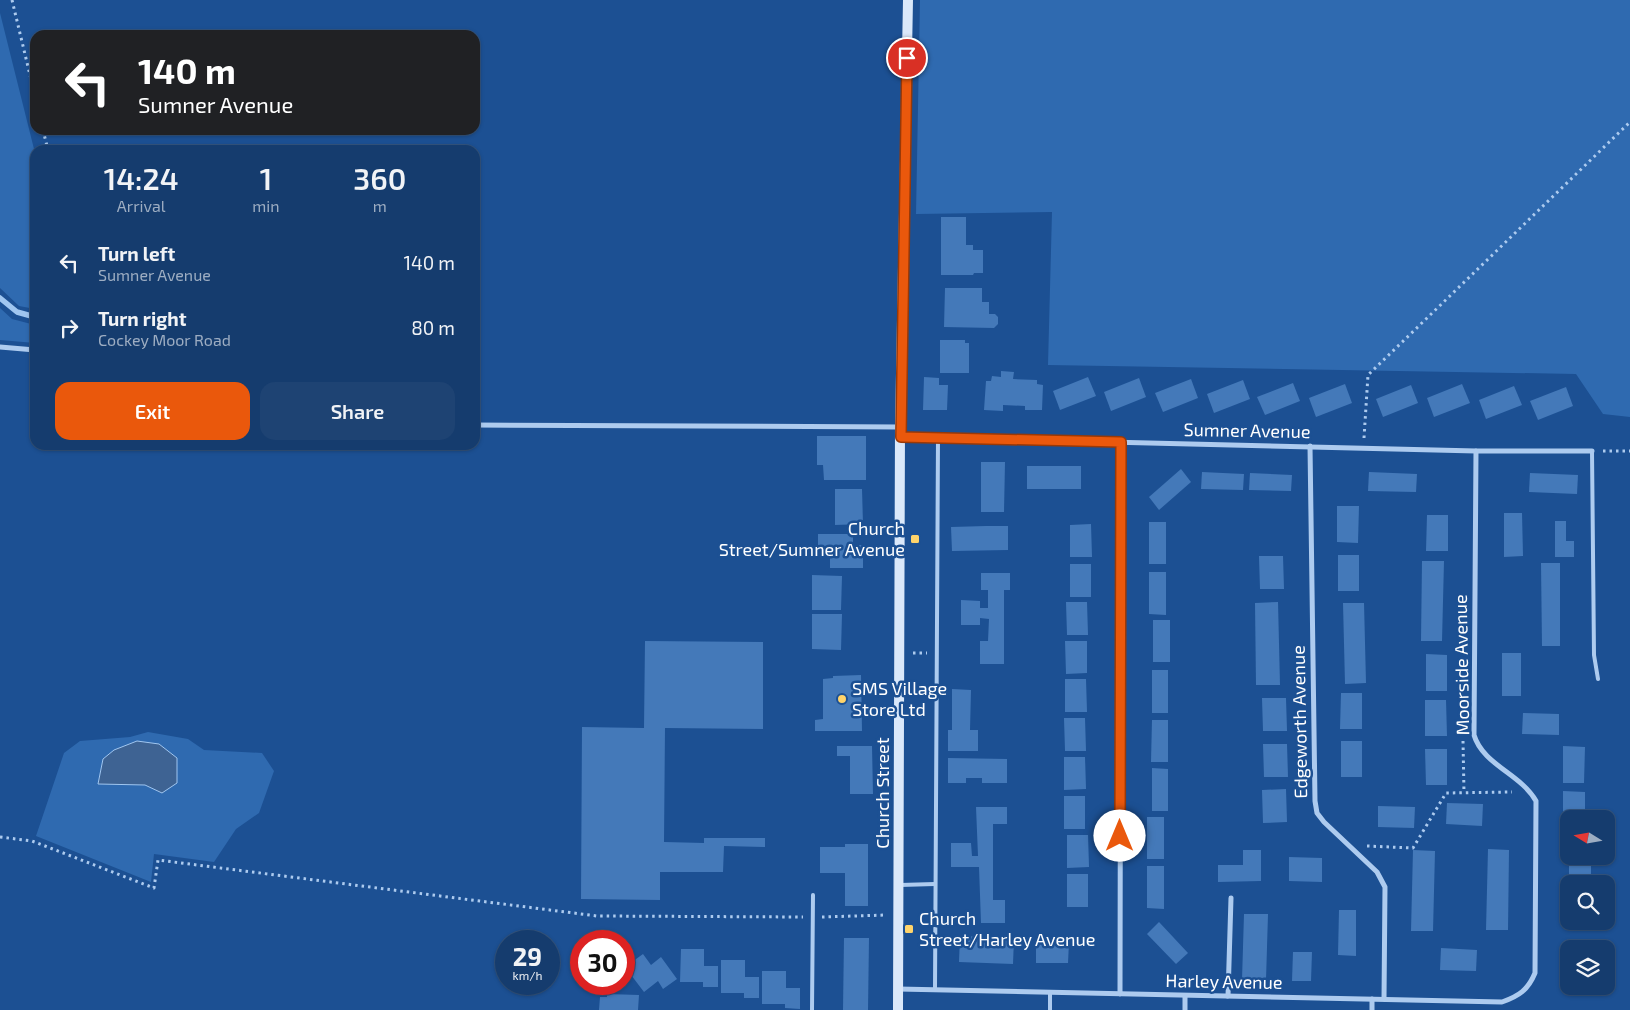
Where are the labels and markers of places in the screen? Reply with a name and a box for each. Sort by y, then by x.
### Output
pin [886,37,928,79]
place label: Church Street/Sumner Avenue [719,517,905,560]
marker: Church Street/Sumner Avenue [909,533,921,545]
place label: SMS Village Store Ltd [852,677,947,720]
marker: SMS Village Store Ltd [836,693,848,705]
place label: Church Street/Harley Avenue [919,907,1095,950]
marker: Church Street/Harley Avenue [903,923,915,935]

